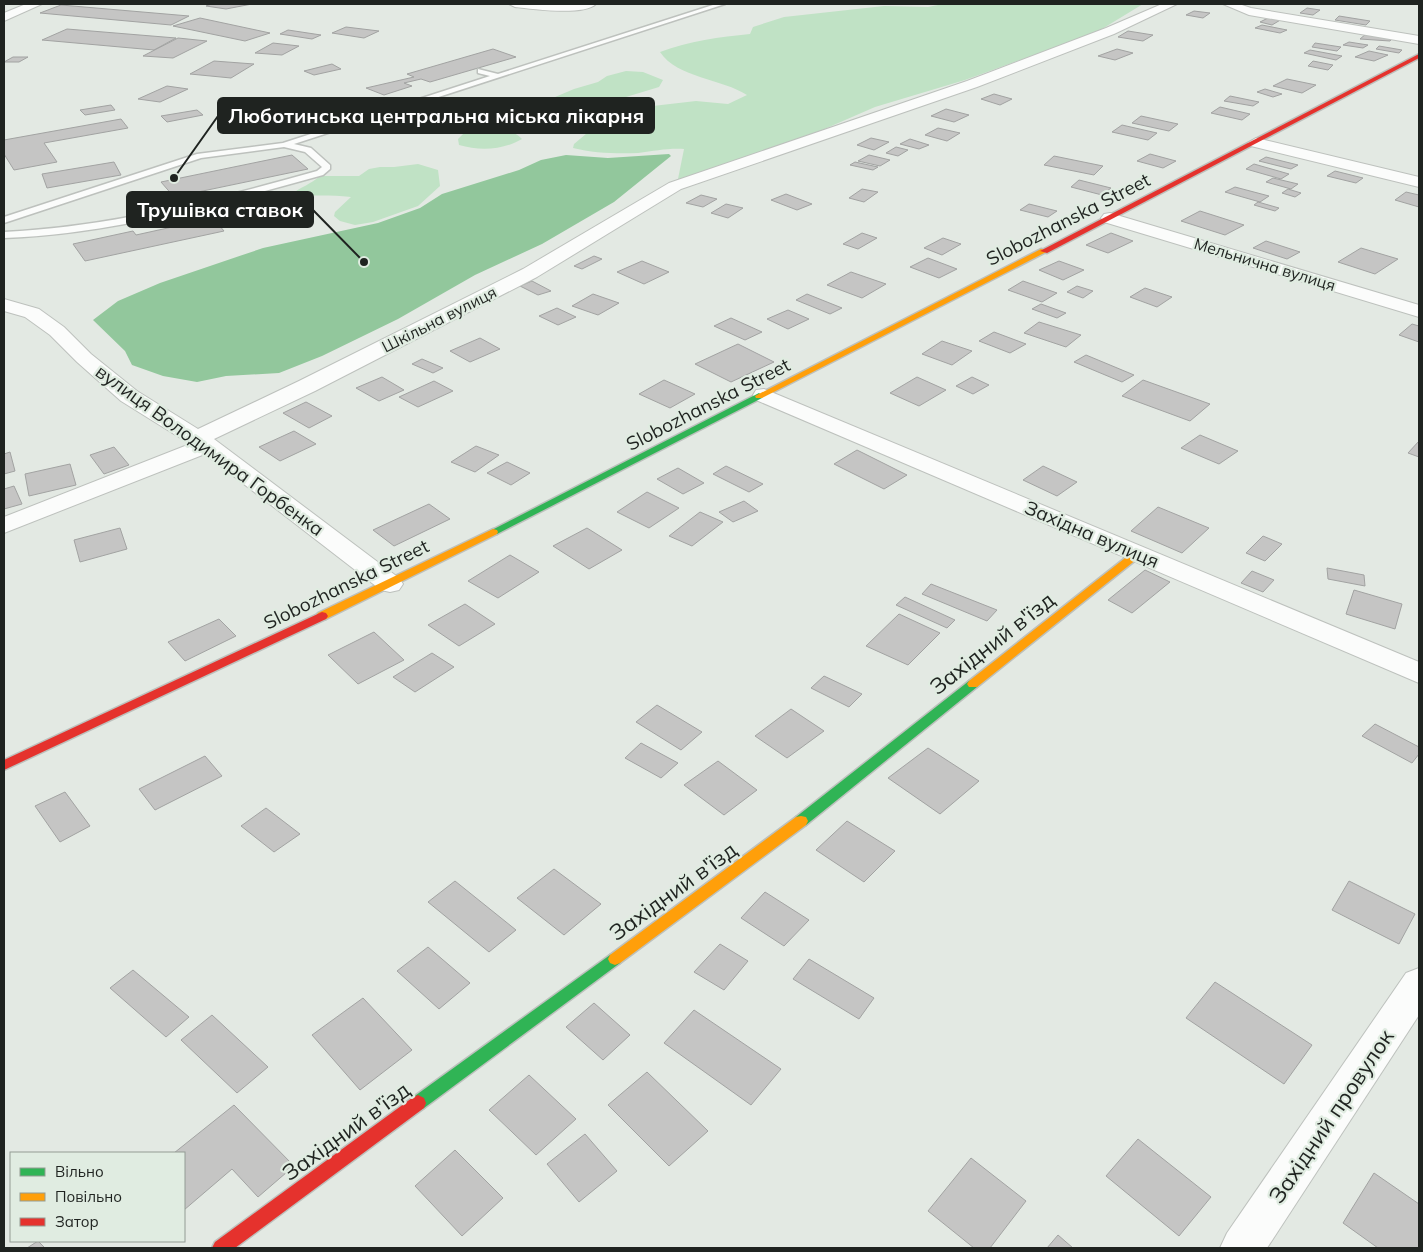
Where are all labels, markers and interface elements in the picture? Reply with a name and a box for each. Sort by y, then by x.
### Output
callout: Люботинська центральна міська лікарня [218,98,654,133]
text: Люботинська центральна міська лікарня [228,103,644,128]
street label: Slobozhanska Street [982,167,1154,271]
callout: Трушівка ставок [127,192,313,227]
text: Трушівка ставок [137,197,304,222]
street label: Мельнична вулиця [1192,233,1338,295]
street label: Шкільна вулиця [378,281,500,357]
street label: Slobozhanska Street [622,352,794,456]
street label: вулиця Володимира Горбенка [91,359,329,541]
street label: Західна вулиця [1021,495,1163,573]
street label: Slobozhanska Street [259,533,433,634]
street label: Західний в'їзд [924,585,1060,701]
street label: Західний в'їзд [604,835,742,947]
street label: Західний провулок [1262,1023,1400,1208]
street label: Західний в'їзд [277,1075,415,1187]
legend [10,1152,185,1242]
text: Вільно [55,1162,104,1181]
text: Повільно [55,1187,122,1206]
text: Затор [55,1212,99,1231]

